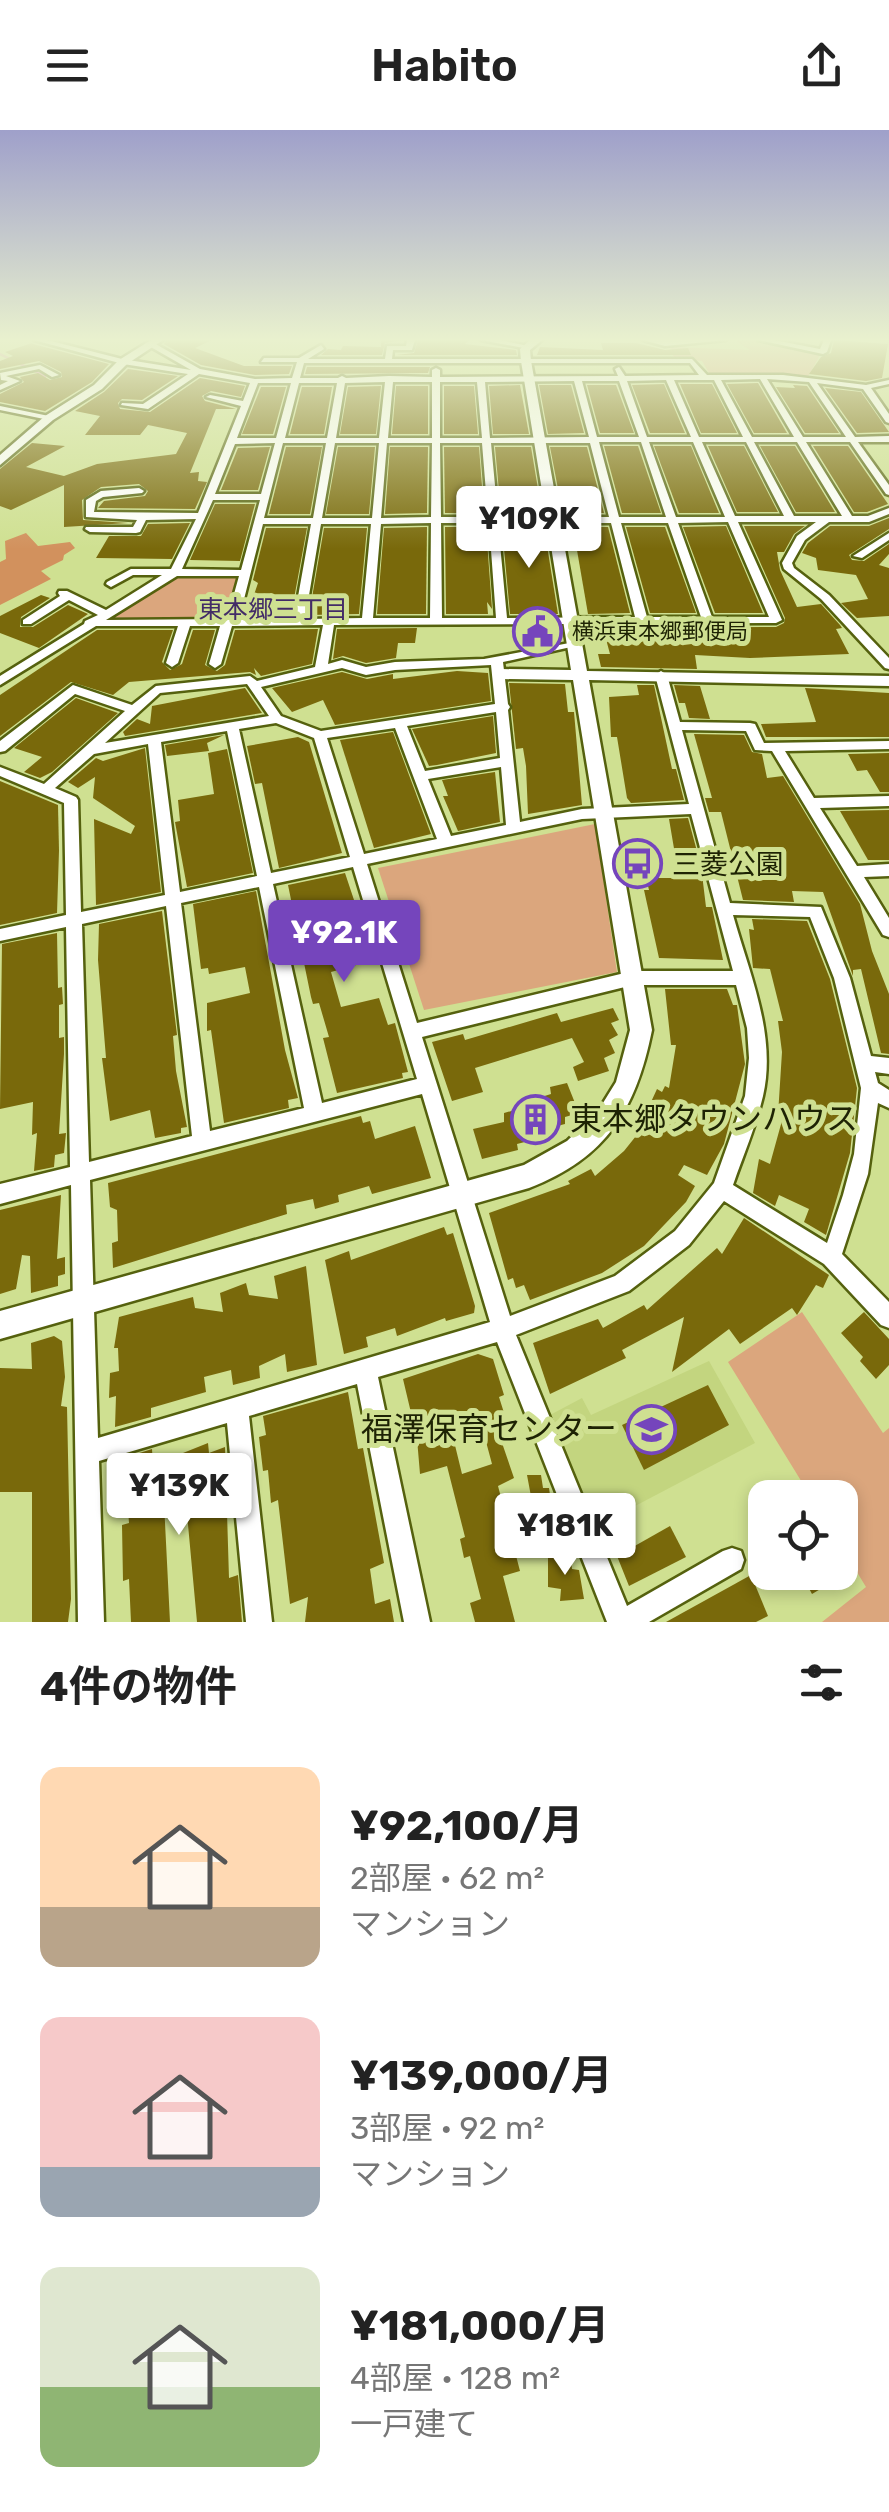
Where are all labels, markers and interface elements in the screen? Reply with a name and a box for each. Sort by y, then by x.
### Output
icon: menu [40,38,95,93]
icon: share [794,38,849,93]
text: Habito [371,39,518,92]
pin: ¥109K [459,486,599,571]
text: ¥109K [478,499,580,537]
district label: 東本郷三丁目 [198,595,348,624]
public building icon: 横浜東本郷郵便局 [511,605,563,657]
place label: 横浜東本郷郵便局 [572,618,748,645]
bus stop icon: 三菱公園 [611,838,663,890]
place label: 三菱公園 [672,848,784,881]
pin: ¥92.1K [263,900,425,985]
text: ¥92.1K [290,913,398,951]
building icon: 東本郷タウンハウス [509,1093,561,1145]
place label: 東本郷タウンハウス [570,1100,858,1138]
school or university icon: 福澤保育センター [626,1403,678,1455]
place label: 福澤保育センター [361,1410,617,1448]
pin: ¥139K [109,1453,249,1538]
text: ¥139K [129,1466,229,1504]
map controls [748,1480,858,1590]
button: locate [748,1480,858,1590]
pin: ¥181K [495,1493,635,1578]
text: ¥181K [517,1506,613,1544]
icon: filters [794,1655,849,1710]
text: 4件の物件 [40,1662,237,1712]
text: ¥92,100/月 [350,1801,583,1851]
icon: home [120,1807,240,1927]
text: 2部屋 · 62 m² [350,1859,544,1897]
text: マンション [350,1905,510,1943]
text: ¥139,000/月 [350,2051,613,2101]
icon: home [120,2057,240,2177]
text: 3部屋 · 92 m² [350,2109,544,2147]
text: マンション [350,2155,510,2193]
text: ¥181,000/月 [350,2301,610,2351]
icon: home [120,2307,240,2427]
text: 4部屋 · 128 m² [350,2359,560,2397]
text: 一戸建て [350,2405,478,2443]

